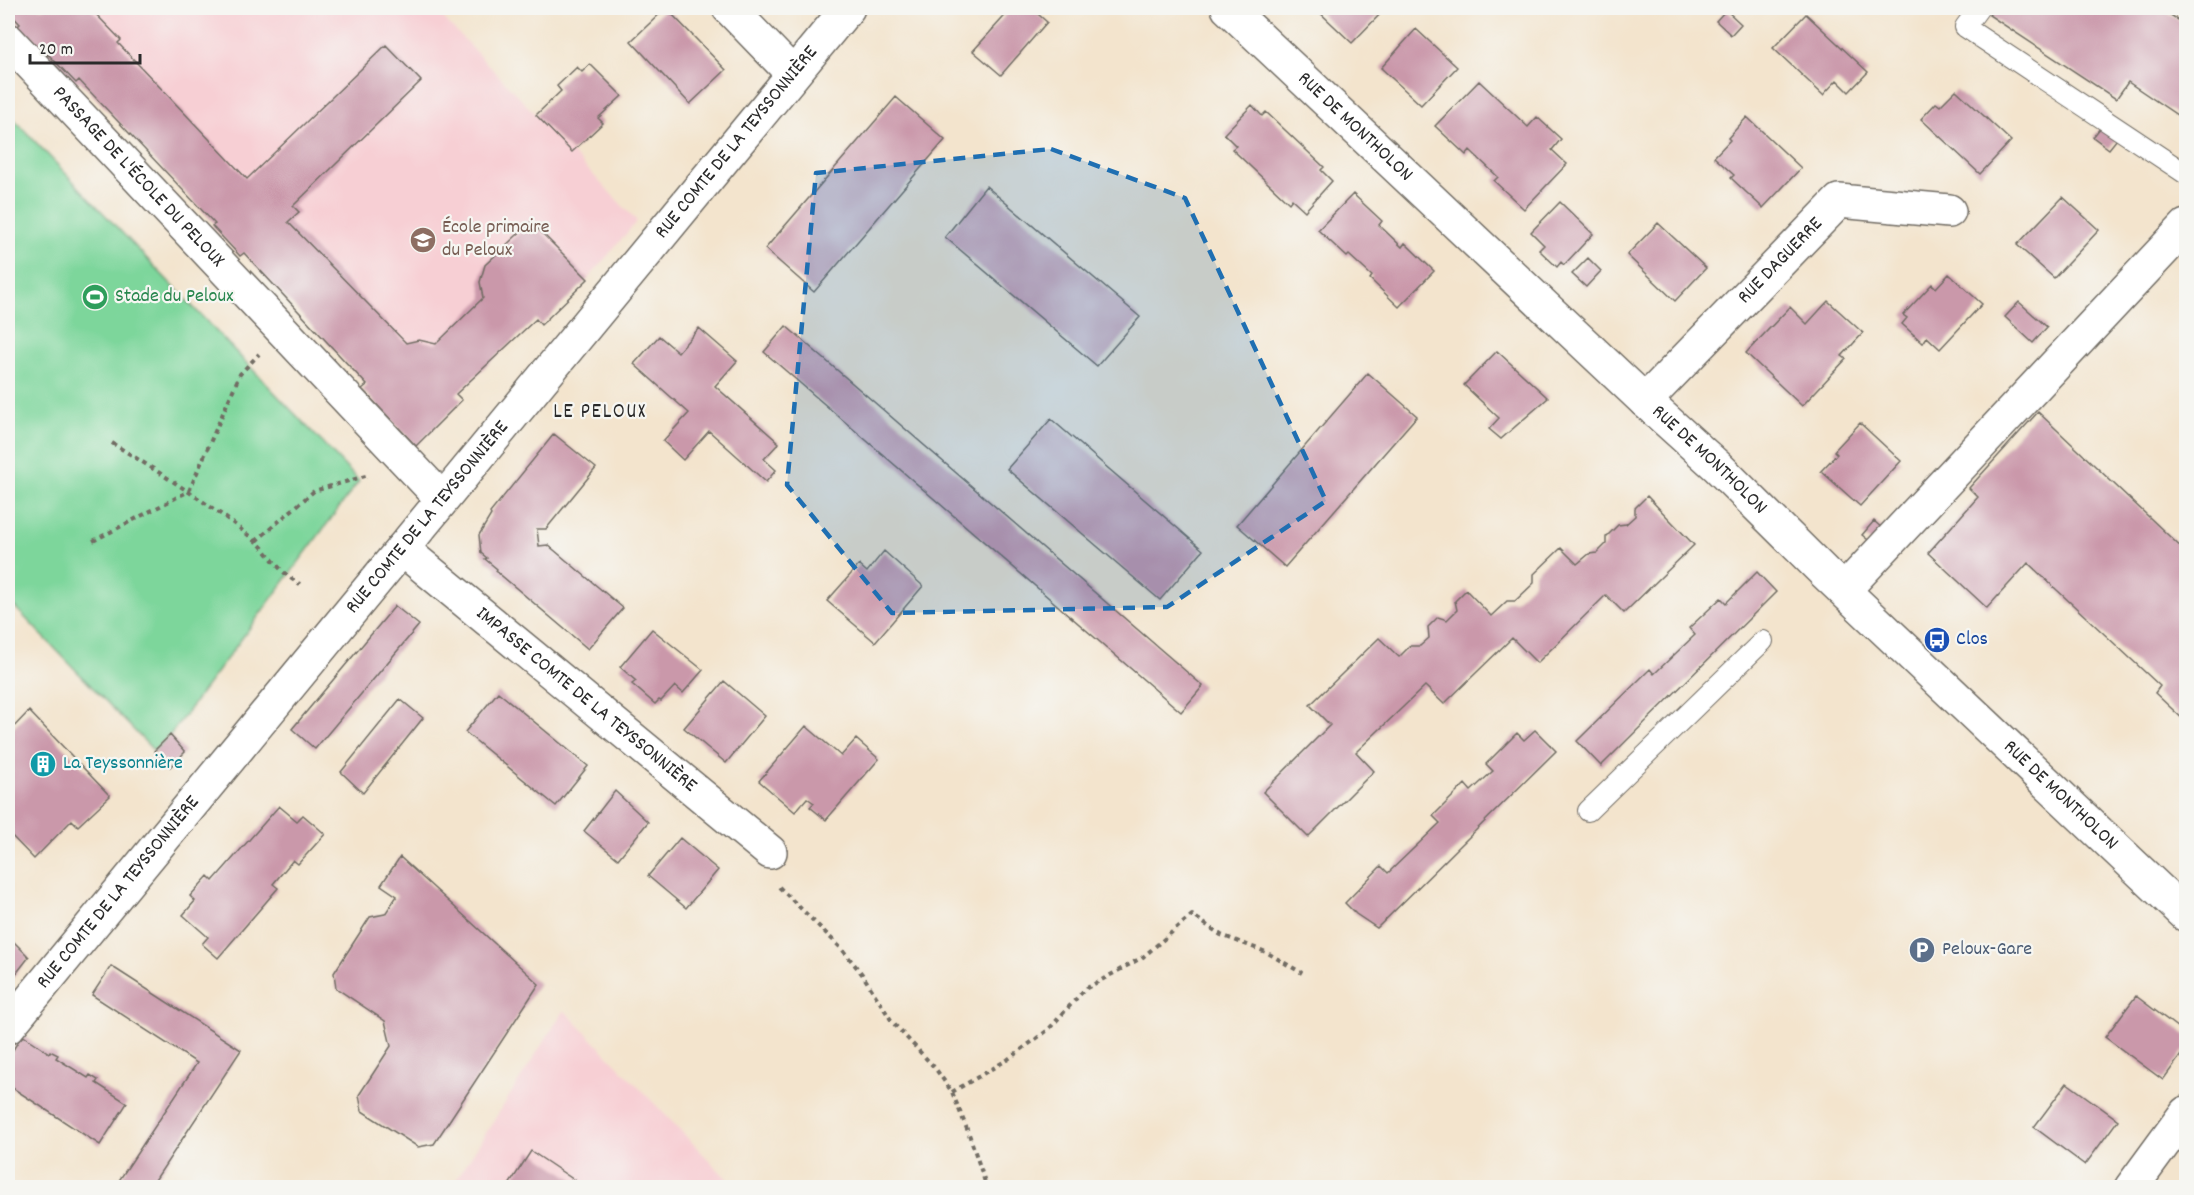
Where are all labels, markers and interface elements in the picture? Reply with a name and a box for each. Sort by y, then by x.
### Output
scale bar [30,27,140,65]
text: 20 m [39,38,73,63]
street label: RUE COMTE DE LA TEYSSONNIÈRE [649,40,825,245]
street label: RUE DE MONTHOLON [1291,66,1419,189]
street label: PASSAGE DE L'ÉCOLE DU PELOUX [45,81,230,274]
street label: RUE DAGUERRE [1732,211,1830,311]
place label: École primaire du Peloux [442,214,550,265]
school or university icon: École primaire du Peloux [408,225,438,255]
sports icon: Stade du Peloux [80,282,110,312]
place label: Stade du Peloux [115,283,234,311]
district label: LE PELOUX [553,398,647,428]
street label: RUE DE MONTHOLON [1645,399,1773,522]
street label: RUE COMTE DE LA TEYSSONNIÈRE [340,415,516,620]
street label: IMPASSE COMTE DE LA TEYSSONNIÈRE [469,601,702,800]
bus stop icon: Clos [1922,625,1952,655]
place label: Clos [1956,626,1988,654]
street label: RUE DE MONTHOLON [1996,734,2124,857]
building icon: La Teyssonnière [28,749,58,779]
place label: La Teyssonnière [63,750,183,778]
street label: RUE COMTE DE LA TEYSSONNIÈRE [31,790,207,995]
parking icon: Peloux-Gare [1907,935,1937,965]
place label: Peloux-Gare [1942,936,2032,964]

